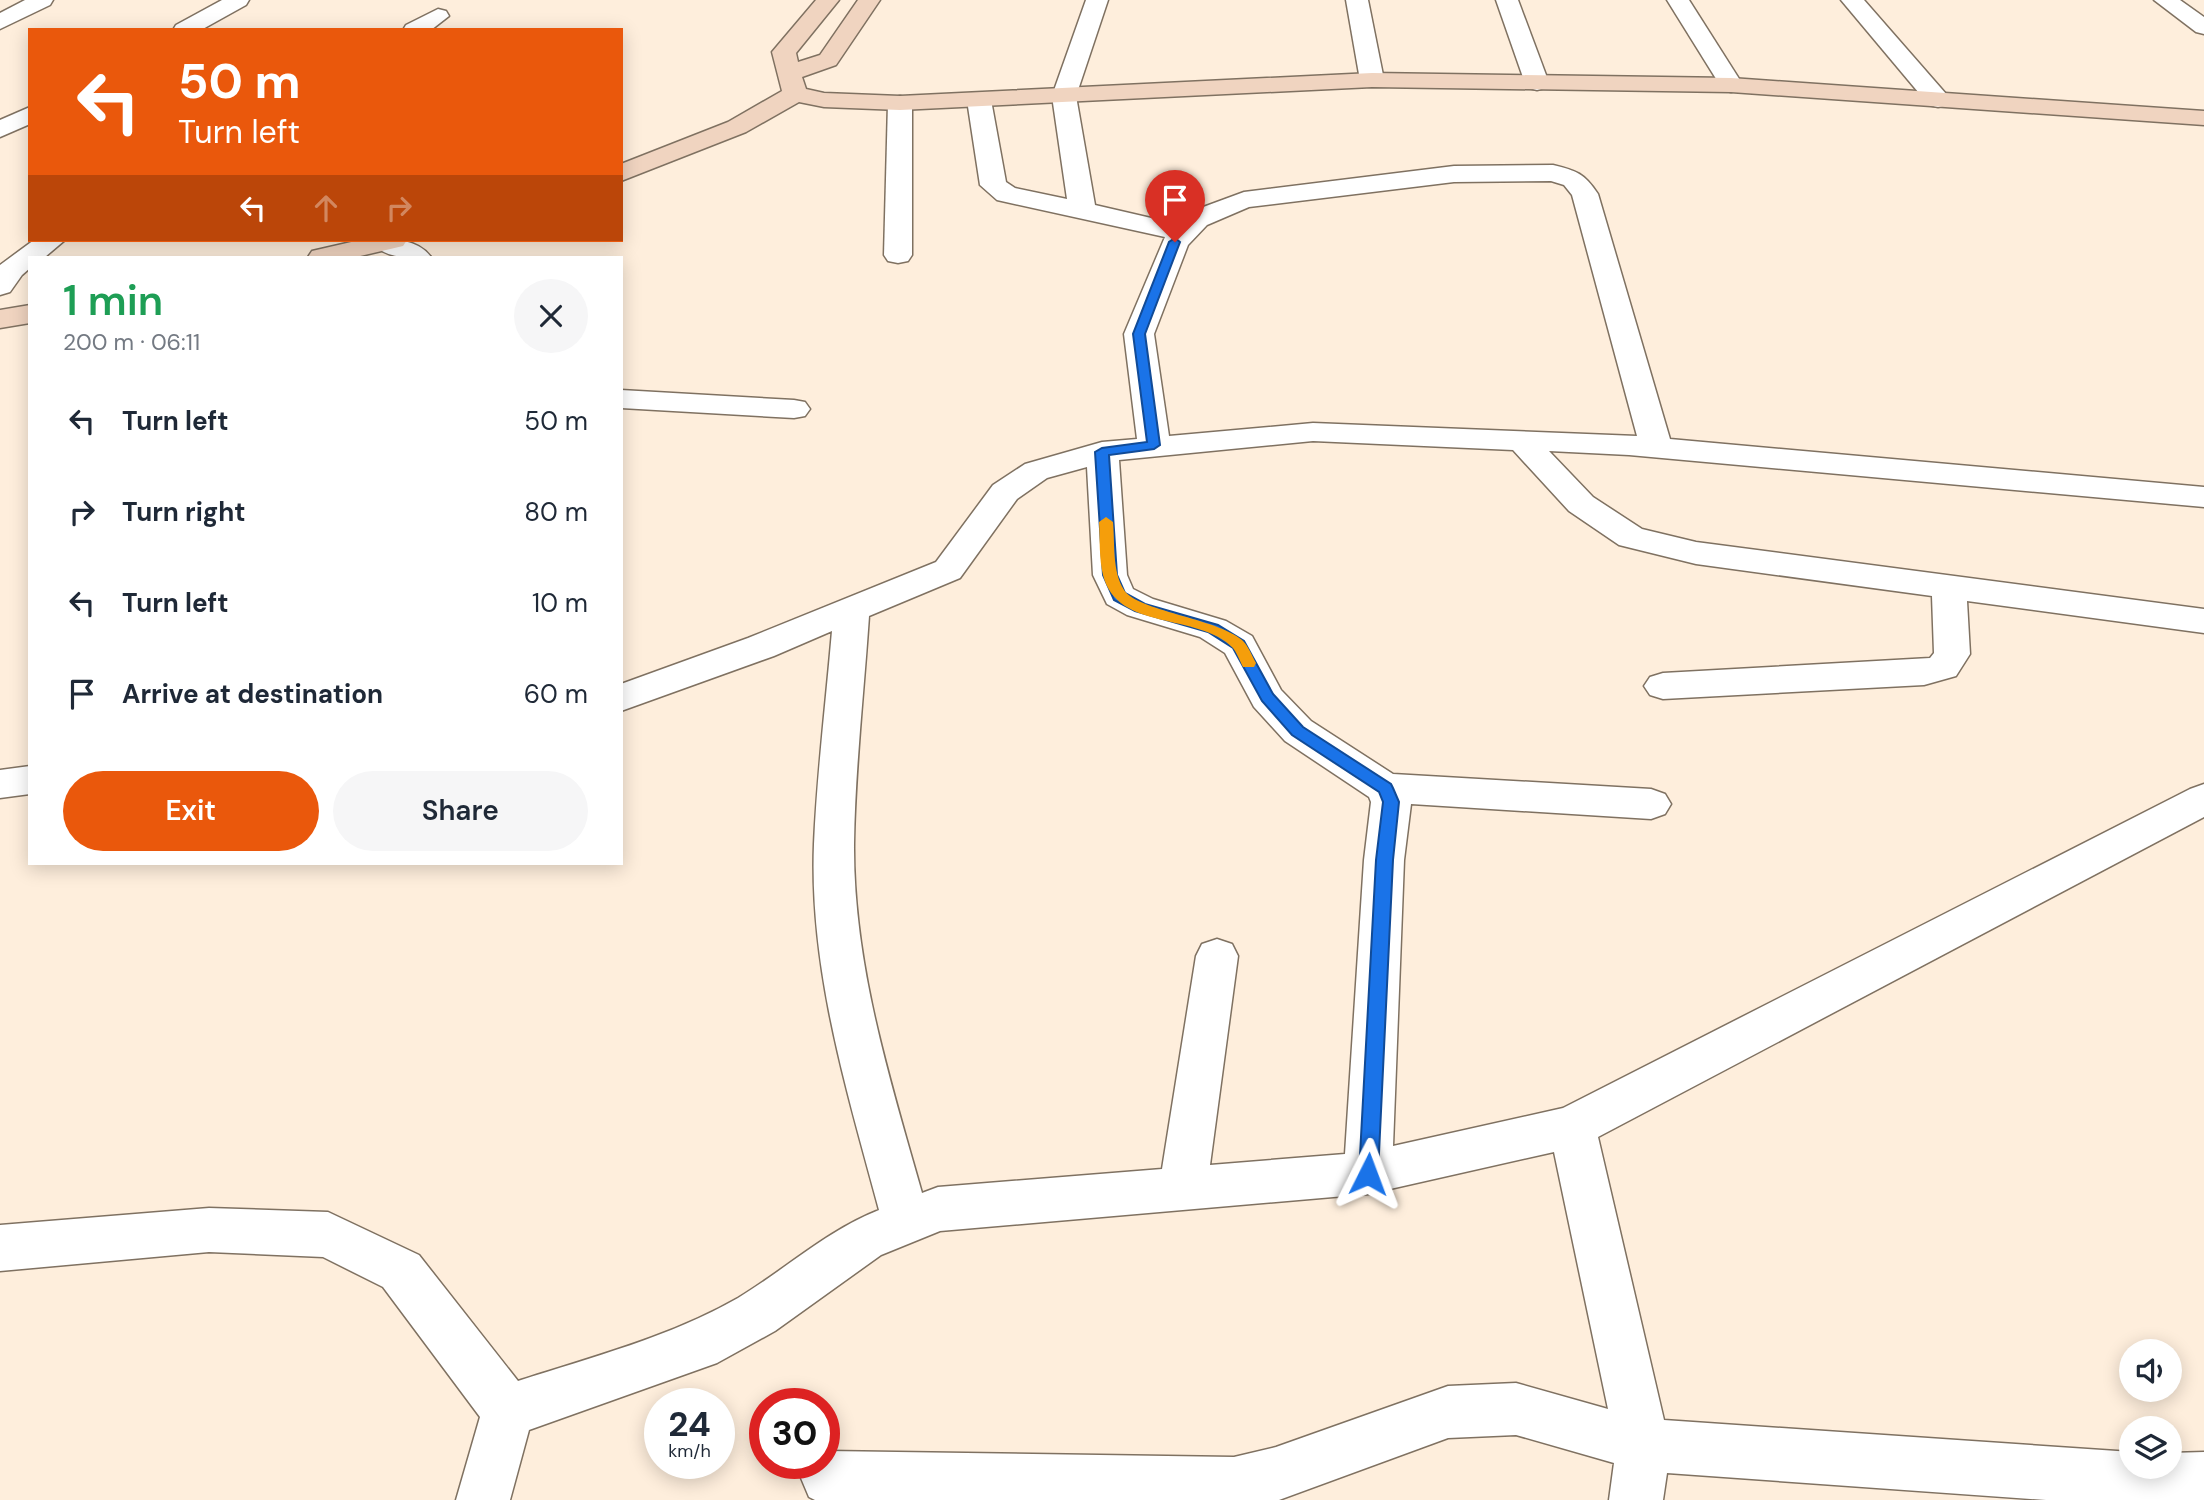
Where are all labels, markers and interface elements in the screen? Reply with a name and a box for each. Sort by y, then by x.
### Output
text: 50 m [178,49,301,113]
icon: left [63,56,154,147]
text: Turn left [178,111,300,153]
pin [1145,170,1205,242]
icon: arrive [1156,181,1194,219]
icon: left [234,189,272,227]
icon: ahead [307,189,345,227]
icon: right [380,189,418,227]
text: 1 min [63,273,163,328]
button: close [514,279,588,353]
text: 200 m · 06:11 [63,327,200,357]
icon: left [63,402,101,440]
text: Turn left [122,404,229,438]
text: 50 m [524,404,588,438]
icon: right [63,493,101,531]
text: Turn right [122,495,246,529]
text: 80 m [524,495,588,529]
icon: left [63,584,101,622]
text: Turn left [122,586,229,620]
text: 10 m [532,586,588,620]
icon: arrive [63,675,101,713]
text: Arrive at destination [122,677,383,711]
text: 60 m [524,677,588,711]
button: Exit [63,771,319,851]
button: Share [333,771,588,851]
position arrow [1331,1137,1405,1211]
map controls [2119,1339,2182,1479]
button: sound [2119,1339,2182,1402]
speed limit sign: 30 [749,1388,840,1479]
text: 24 [668,1401,711,1447]
button: layers [2119,1416,2182,1479]
text: km/h [668,1439,711,1463]

